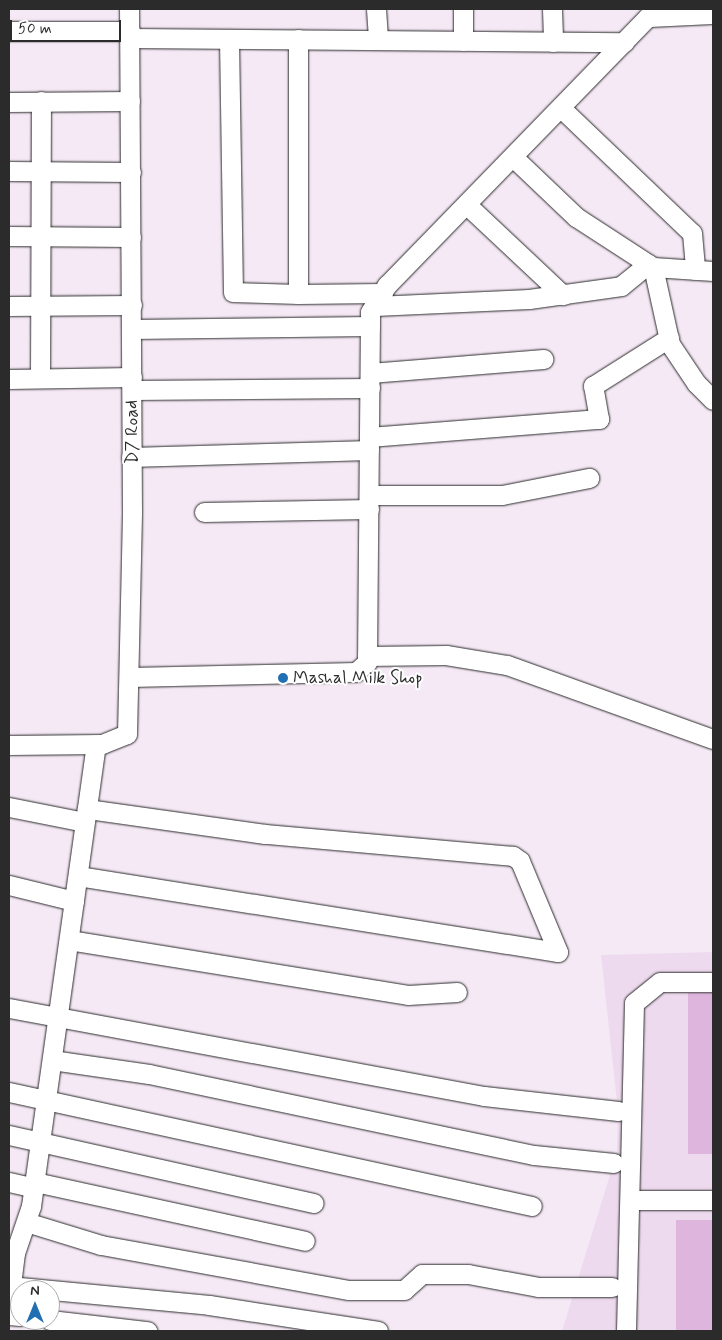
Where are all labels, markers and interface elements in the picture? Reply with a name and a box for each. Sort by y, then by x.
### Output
scale bar [12,10,124,42]
text: 50 m [18,19,52,39]
street label: D7 Road [121,400,143,464]
place label: Mashal Milk Shop [293,667,423,689]
marker: Mashal Milk Shop [277,672,289,684]
north arrow [10,1280,60,1330]
text: N [30,1282,40,1300]

